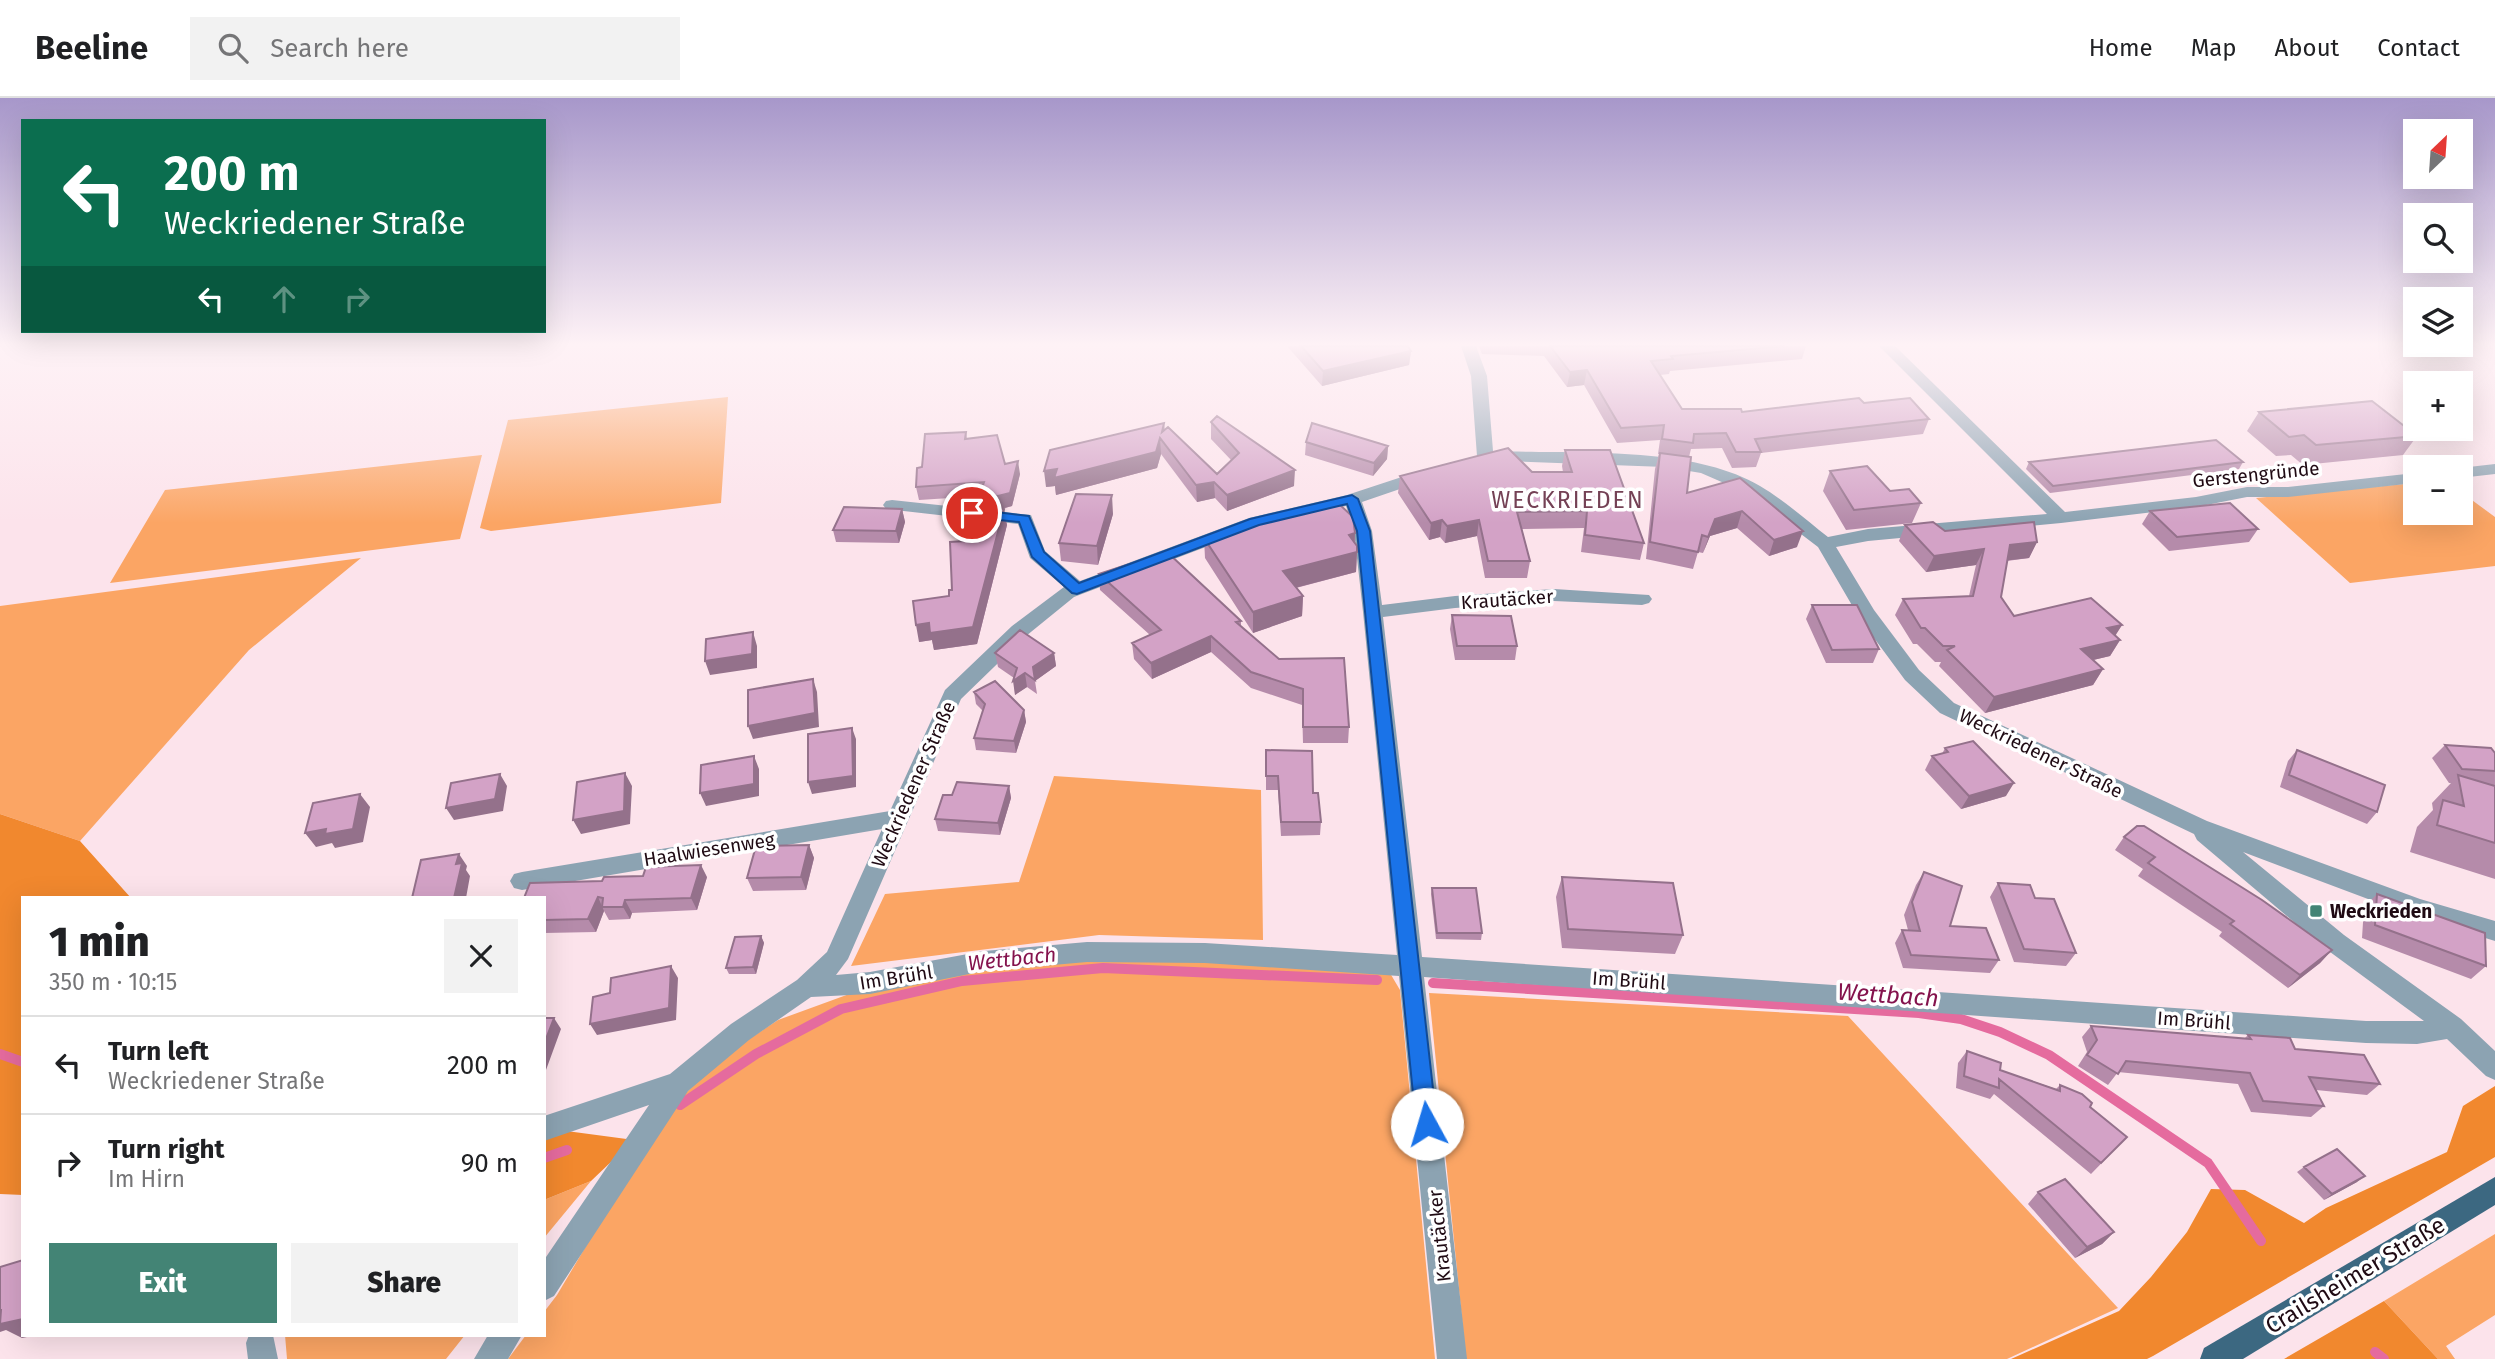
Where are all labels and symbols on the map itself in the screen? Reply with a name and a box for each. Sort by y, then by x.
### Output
north arrow [2403,119,2473,189]
street label: Gerstengründe [2191,456,2321,493]
pin [942,483,1002,543]
district label: WECKRIEDEN [1491,486,1645,514]
street label: Krautäcker [1460,585,1555,614]
street label: Weckriedener Straße [867,698,960,871]
street label: Weckriedener Straße [1955,704,2126,803]
street label: Haalwiesenweg [642,828,776,871]
place label: Weckrieden [2330,900,2432,923]
marker: Weckrieden [2308,903,2324,919]
water label: Wettbach [966,941,1058,977]
street label: Im Brühl [858,960,935,995]
street label: Im Brühl [1591,966,1667,995]
water label: Wettbach [1836,977,1940,1013]
street label: Im Brühl [2156,1006,2232,1035]
position arrow [1390,1087,1464,1161]
street label: Krautäcker [1423,1188,1456,1283]
street label: Crailsheimer Straße [2260,1210,2450,1340]

